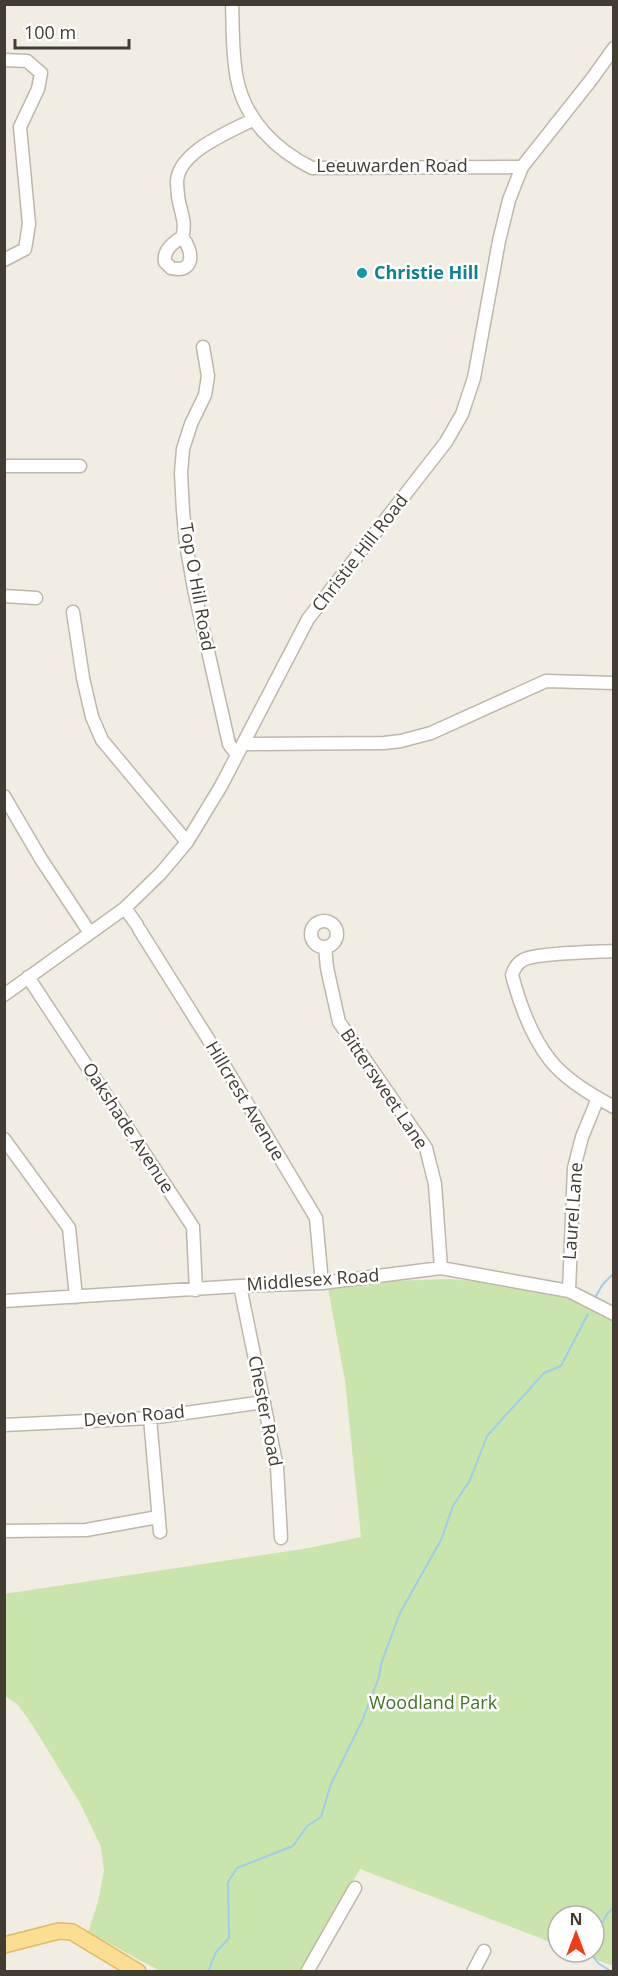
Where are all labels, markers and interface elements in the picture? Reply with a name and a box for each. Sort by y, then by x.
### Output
scale bar [15,12,129,50]
text: 100 m [24,20,76,44]
street label: Leeuwarden Road [316,153,468,177]
place label: Christie Hill [374,260,479,284]
marker: Christie Hill [355,266,369,280]
street label: Christie Hill Road [306,489,413,616]
street label: Top O Hill Road [175,521,221,653]
street label: Bittersweet Lane [335,1023,434,1154]
street label: Hillcrest Avenue [201,1036,291,1165]
street label: Oakshade Avenue [78,1057,180,1198]
street label: Laurel Lane [557,1161,587,1260]
street label: Middlesex Road [246,1262,380,1296]
street label: Chester Road [243,1353,289,1468]
street label: Devon Road [82,1399,186,1431]
park label: Woodland Park [369,1690,498,1714]
north arrow [546,1904,606,1964]
text: N [569,1908,583,1930]

